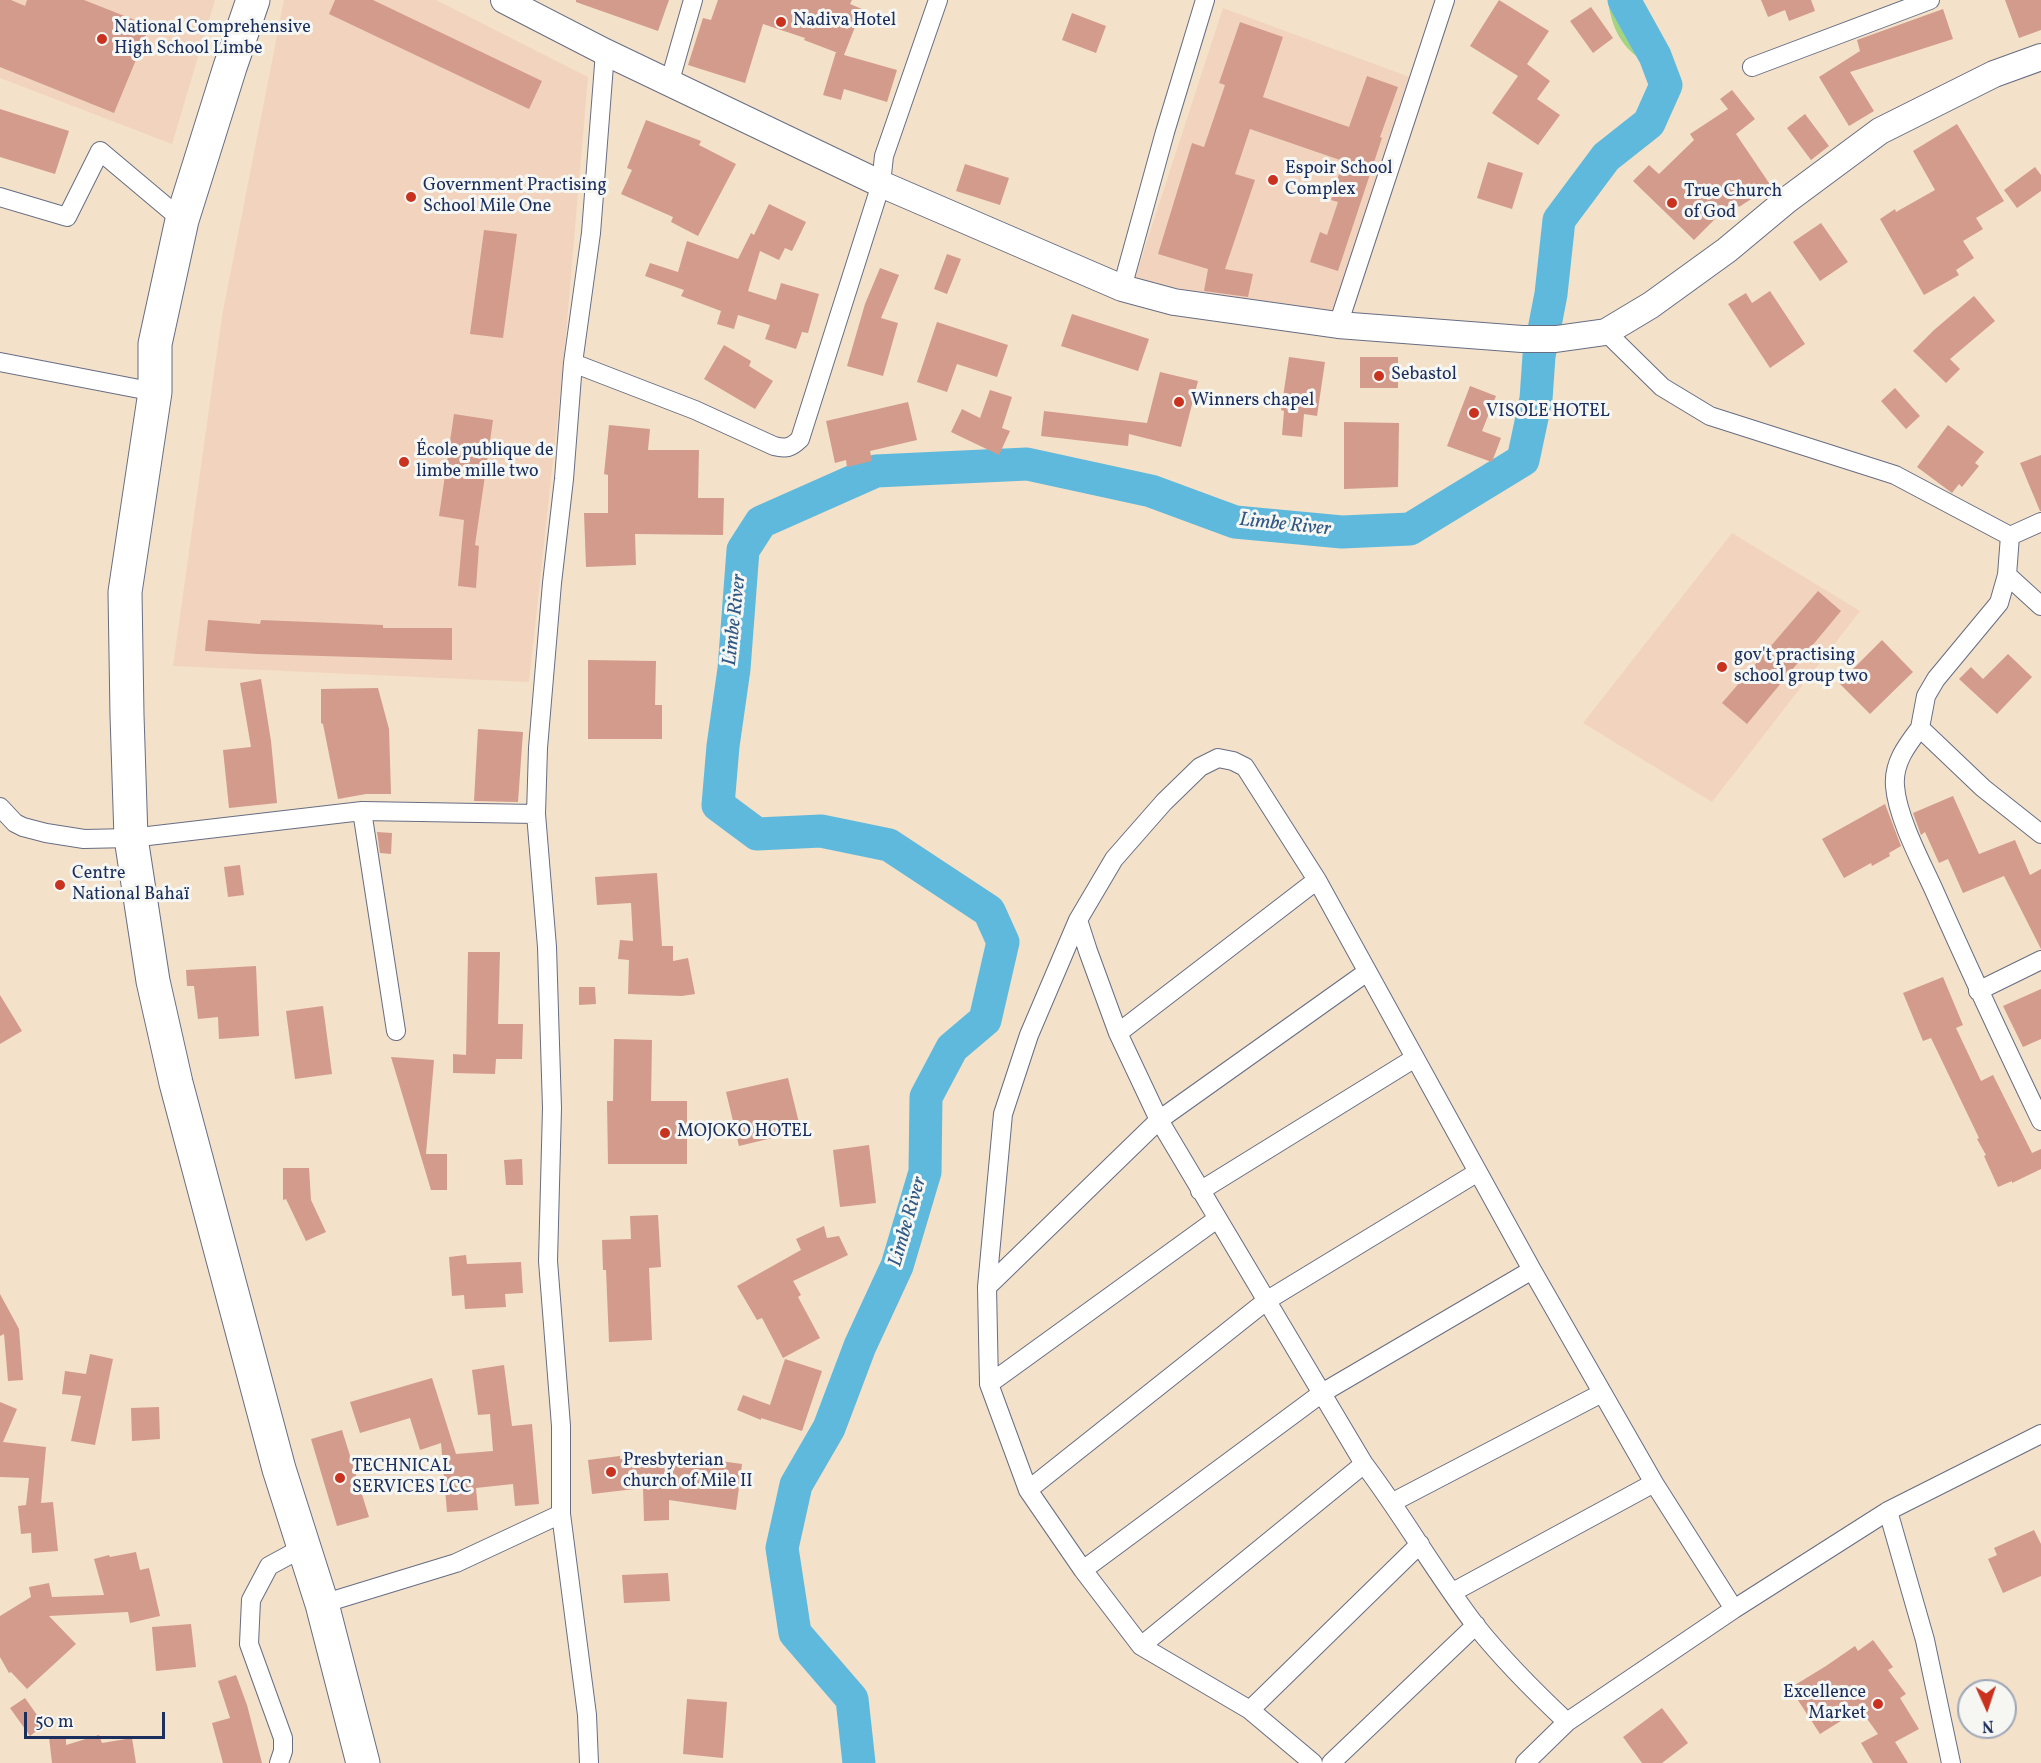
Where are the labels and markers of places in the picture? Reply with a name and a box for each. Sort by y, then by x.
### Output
place label: Nadiva Hotel [793,11,896,33]
marker: Nadiva Hotel [774,15,788,29]
place label: National Comprehensive High School Limbe [114,18,311,60]
marker: National Comprehensive High School Limbe [95,32,109,46]
place label: Espoir School Complex [1285,159,1393,201]
marker: Espoir School Complex [1266,173,1280,187]
place label: Government Practising School Mile One [423,176,607,219]
place label: True Church of God [1684,182,1782,224]
marker: Government Practising School Mile One [404,190,418,204]
marker: True Church of God [1665,196,1679,210]
place label: Sebastol [1391,365,1457,387]
marker: Sebastol [1372,369,1386,383]
place label: Winners chapel [1191,391,1314,413]
marker: Winners chapel [1172,395,1186,409]
place label: VISOLE HOTEL [1486,402,1610,424]
marker: VISOLE HOTEL [1467,406,1481,420]
place label: École publique de limbe mille two [416,441,554,484]
marker: École publique de limbe mille two [397,455,411,469]
place label: gov't practising school group two [1734,646,1868,688]
marker: gov't practising school group two [1715,660,1729,674]
place label: Centre National Bahaï [72,864,189,906]
marker: Centre National Bahaï [53,878,67,892]
place label: MOJOKO HOTEL [677,1122,812,1144]
marker: MOJOKO HOTEL [658,1126,672,1140]
place label: Presbyterian church of Mile II [623,1451,753,1494]
place label: TECHNICAL SERVICES LCC [352,1457,472,1500]
marker: Presbyterian church of Mile II [604,1465,618,1479]
marker: TECHNICAL SERVICES LCC [333,1471,347,1485]
place label: Excellence Market [1783,1683,1866,1726]
marker: Excellence Market [1871,1697,1885,1711]

